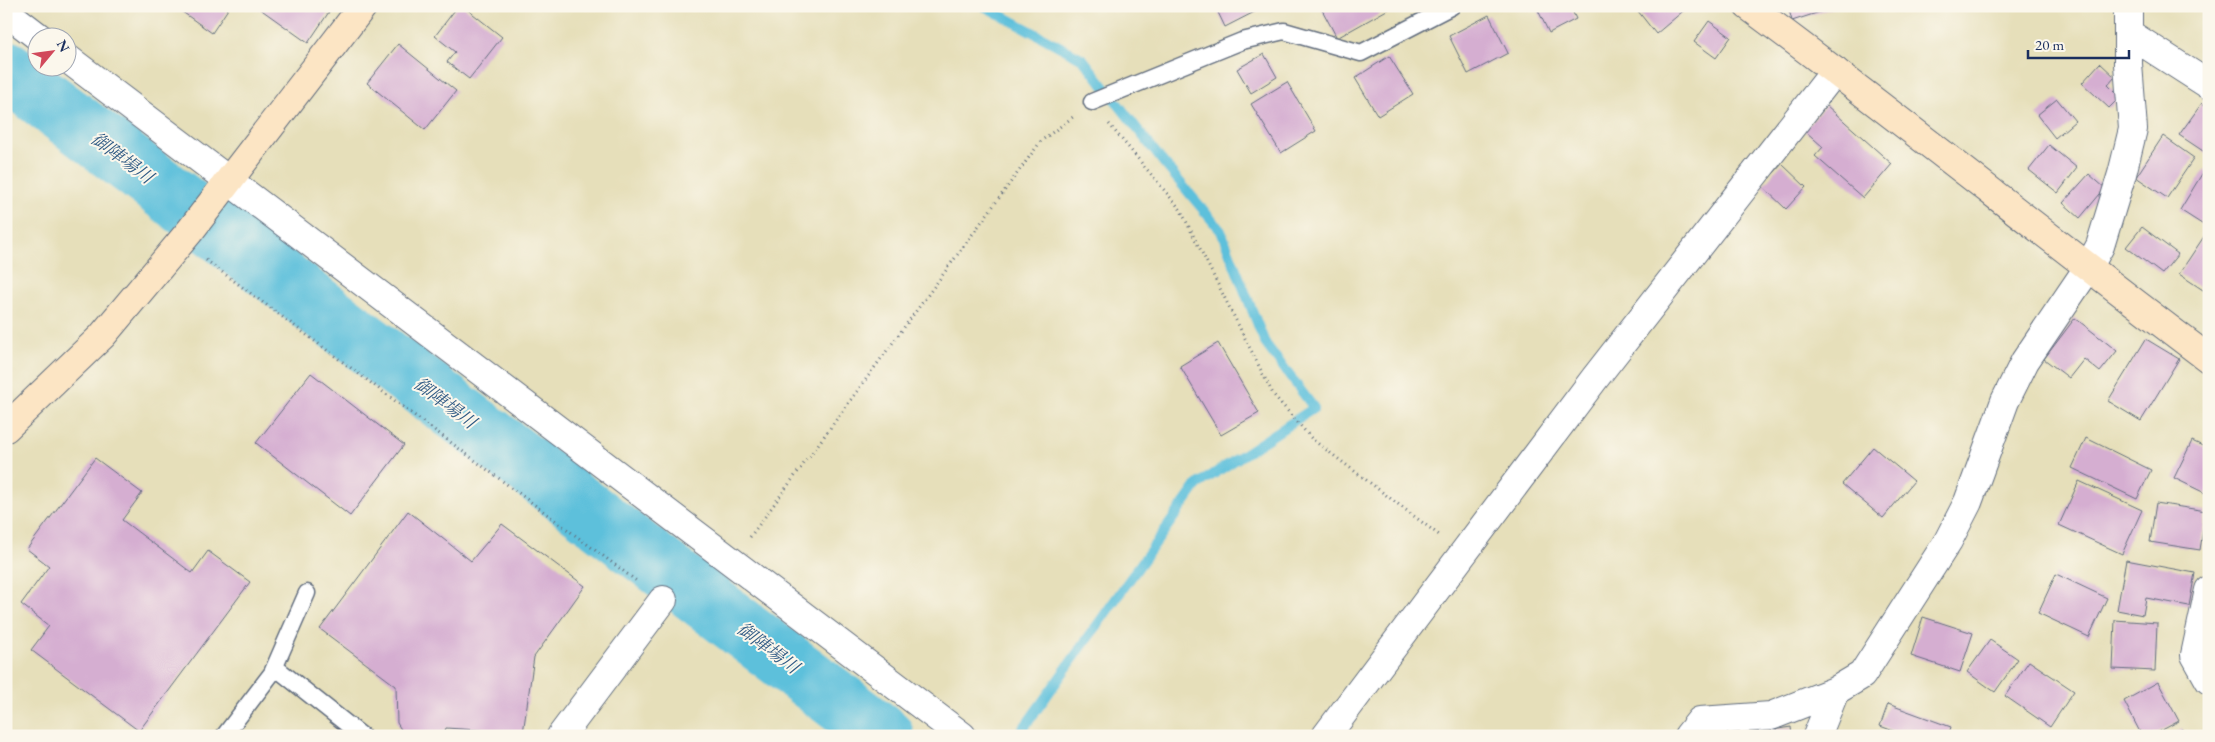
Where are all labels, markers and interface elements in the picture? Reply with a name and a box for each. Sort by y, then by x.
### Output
north arrow [28,28,78,78]
scale bar [2028,28,2129,60]
text: 20 m [2035,35,2064,54]
text: N [53,36,74,56]
water label: 御陣場川 [87,127,160,190]
water label: 御陣場川 [410,372,483,435]
water label: 御陣場川 [733,617,806,680]

